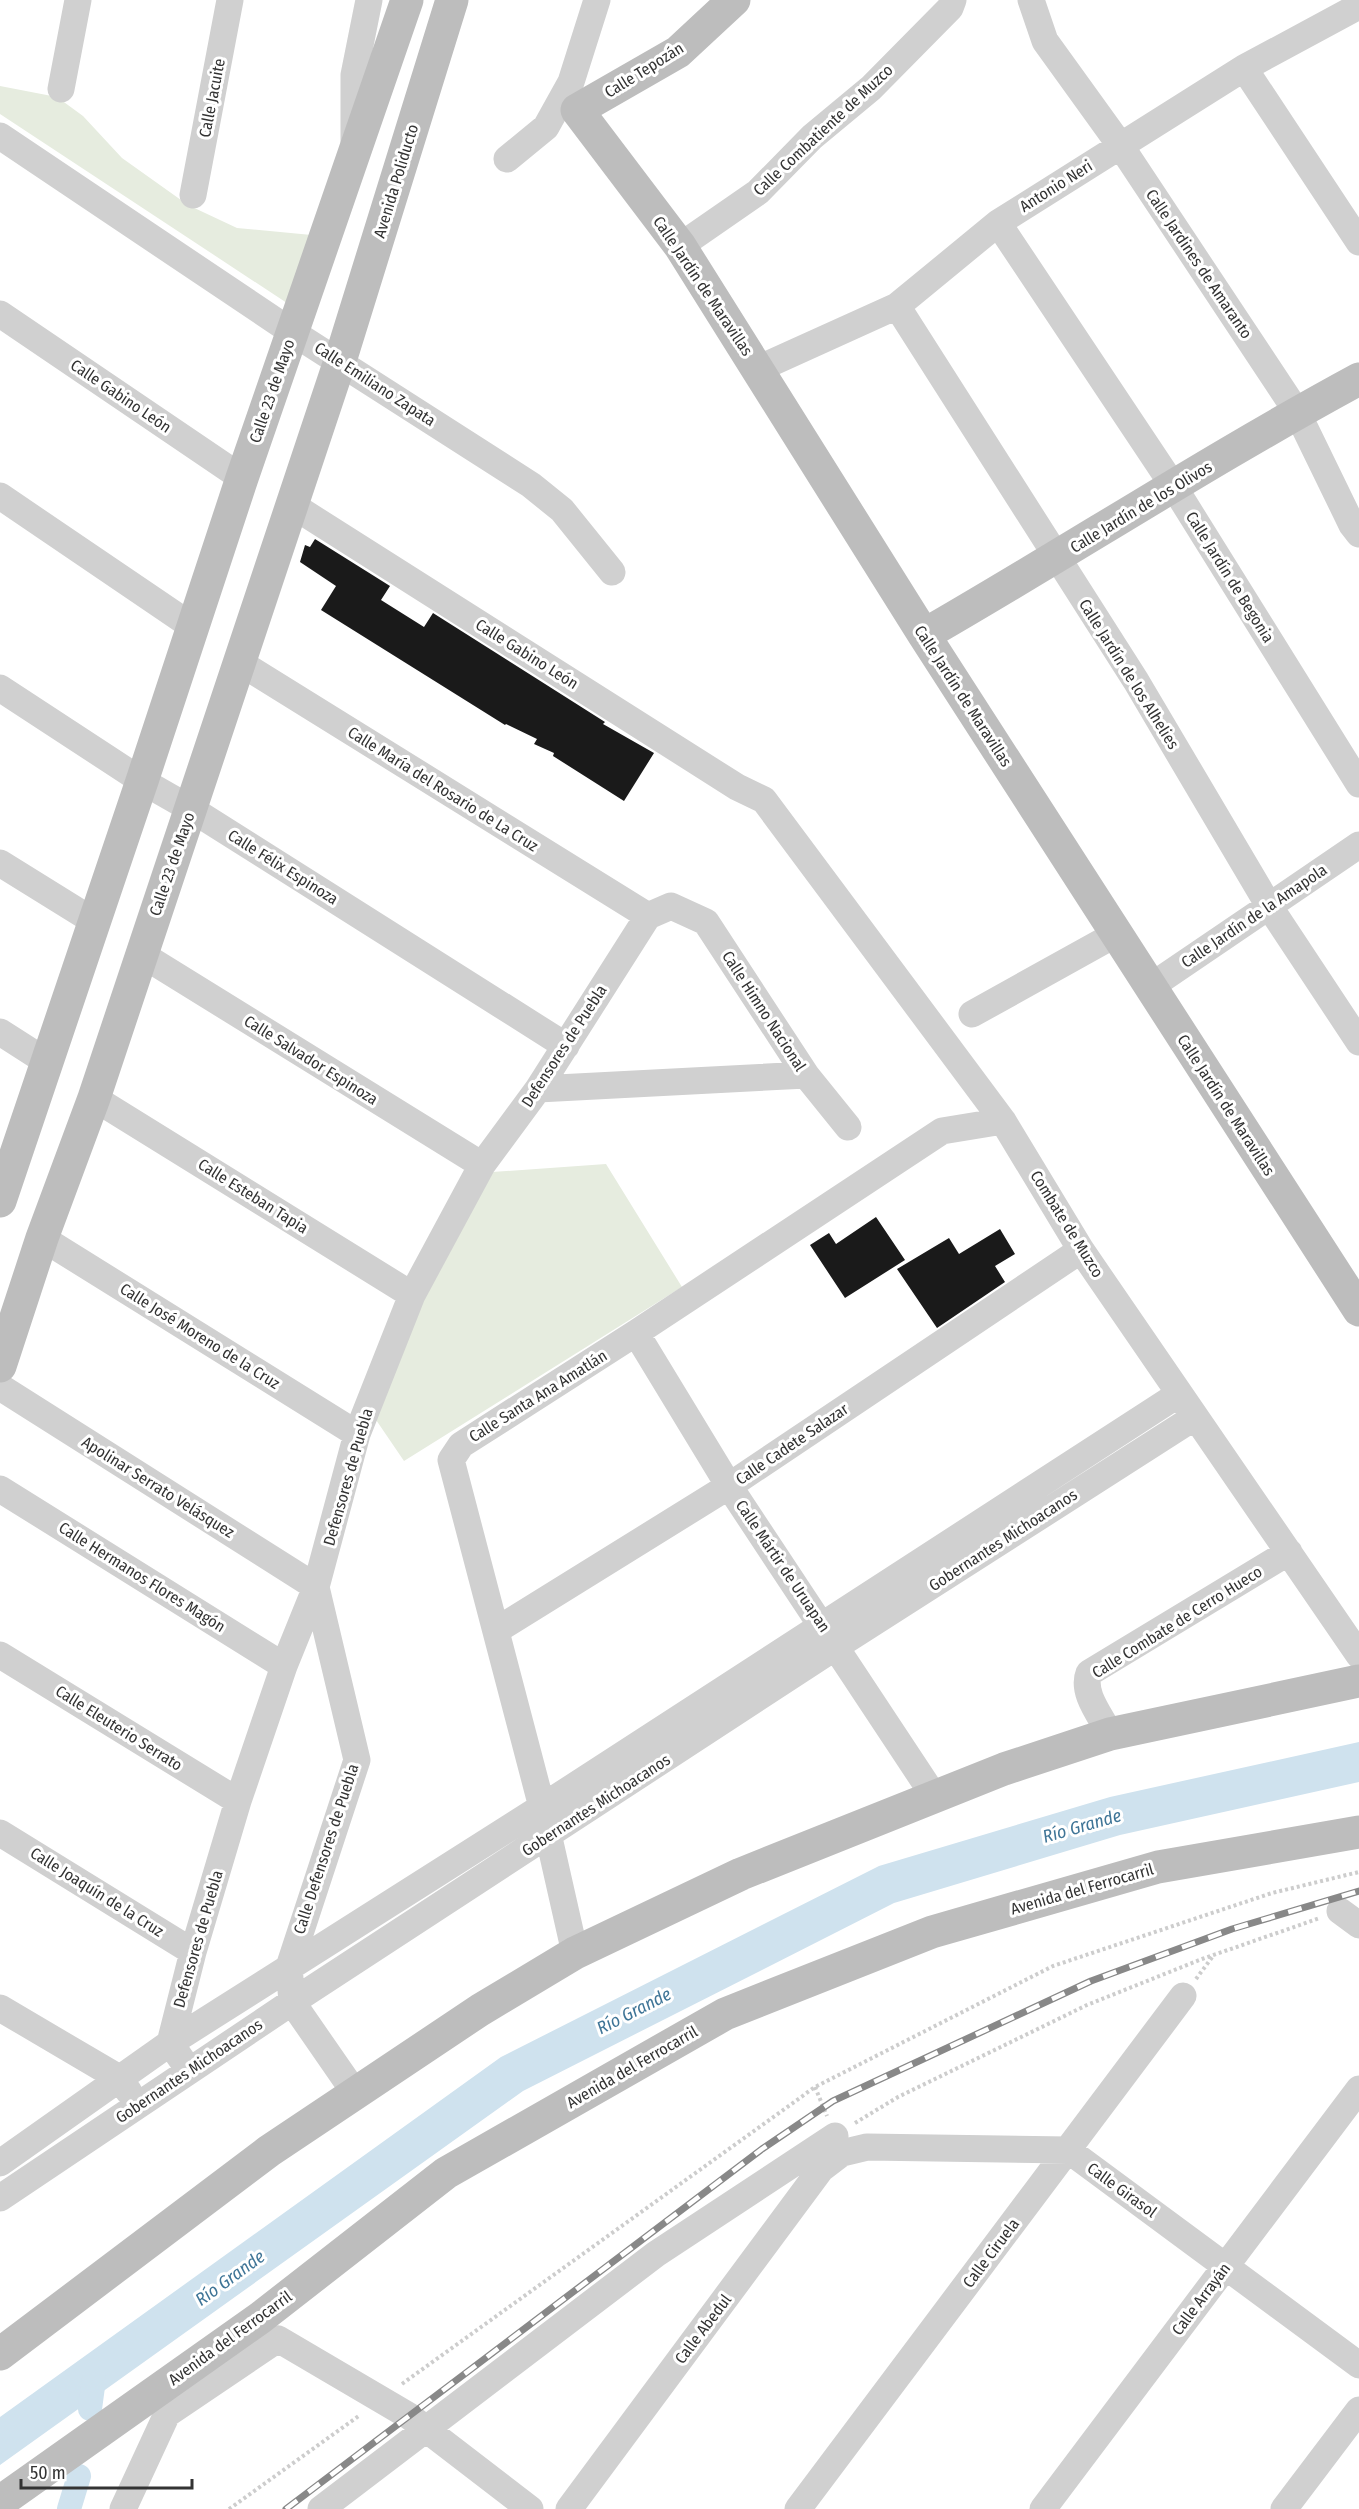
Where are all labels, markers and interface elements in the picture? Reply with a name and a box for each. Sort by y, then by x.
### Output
street label: Calle Tepozán [601,38,687,102]
street label: Calle Jacuite [195,57,229,139]
street label: Calle Combatiente de Muzco [749,60,897,200]
street label: Avenida Poliducto [370,122,422,240]
street label: Antonio Neri [1016,156,1096,216]
street label: Calle Jardines de Amaranto [1142,186,1256,342]
street label: Calle Jardín de Maravillas [649,213,757,360]
street label: Calle 23 de Mayo [245,337,299,445]
street label: Calle Emiliano Zapata [311,338,439,430]
street label: Calle Gabino León [67,355,175,437]
street label: Calle Jardín de los Olivos [1067,457,1215,557]
street label: Calle Jardín de Begonia [1182,508,1278,646]
street label: Calle Jardín de los Alhelies [1075,595,1183,753]
street label: Calle Gabino León [472,615,582,693]
street label: Calle Jardín de Maravillas [910,622,1016,770]
street label: Calle María del Rosario de La Cruz [344,722,542,856]
street label: Calle 23 de Mayo [145,810,199,918]
street label: Calle Félix Espinoza [224,825,342,909]
street label: Calle Jardín de la Amapola [1178,860,1331,972]
street label: Calle Himno Nacional [718,947,810,1075]
street label: Defensores de Puebla [517,981,611,1111]
street label: Calle Salvador Espinoza [241,1011,381,1109]
street label: Calle Jardín de Maravillas [1173,1031,1279,1179]
street label: Calle Esteban Tapia [195,1155,312,1238]
street label: Combate de Muzco [1026,1167,1108,1281]
street label: Calle José Moreno de la Cruz [117,1279,283,1393]
street label: Calle Santa Ana Amatlán [465,1346,611,1446]
street label: Calle Cadete Salazar [732,1399,852,1489]
street label: Defensores de Puebla [319,1406,377,1548]
street label: Apolinar Serrato Velásquez [78,1432,238,1542]
street label: Gobernantes Michoacanos [925,1485,1081,1595]
street label: Calle Mártir de Uruapan [732,1496,834,1636]
street label: Calle Hermanos Flores Magón [55,1518,229,1636]
street label: Calle Combate de Cerro Hueco [1088,1562,1266,1682]
street label: Calle Eleuterio Serrato [52,1681,186,1775]
street label: Gobernantes Michoacanos [518,1750,674,1860]
street label: Calle Defensores de Puebla [289,1761,363,1936]
water label: Río Grande [1040,1804,1124,1848]
street label: Calle Joaquín de la Cruz [27,1843,167,1941]
street label: Avenida del Ferrocarril [1008,1859,1156,1919]
street label: Defensores de Puebla [169,1868,227,2010]
water label: Río Grande [593,1983,675,2039]
street label: Gobernantes Michoacanos [112,2015,266,2127]
street label: Avenida del Ferrocarril [563,2022,701,2112]
street label: Calle Girasol [1084,2158,1160,2222]
street label: Calle Ciruela [959,2215,1023,2291]
water label: Río Grande [191,2245,269,2311]
street label: Calle Arrayán [1168,2259,1234,2339]
street label: Avenida del Ferrocarril [165,2287,295,2389]
street label: Calle Abedul [671,2291,735,2367]
scale bar [21,2452,192,2490]
text: 50 m [30,2462,66,2484]

